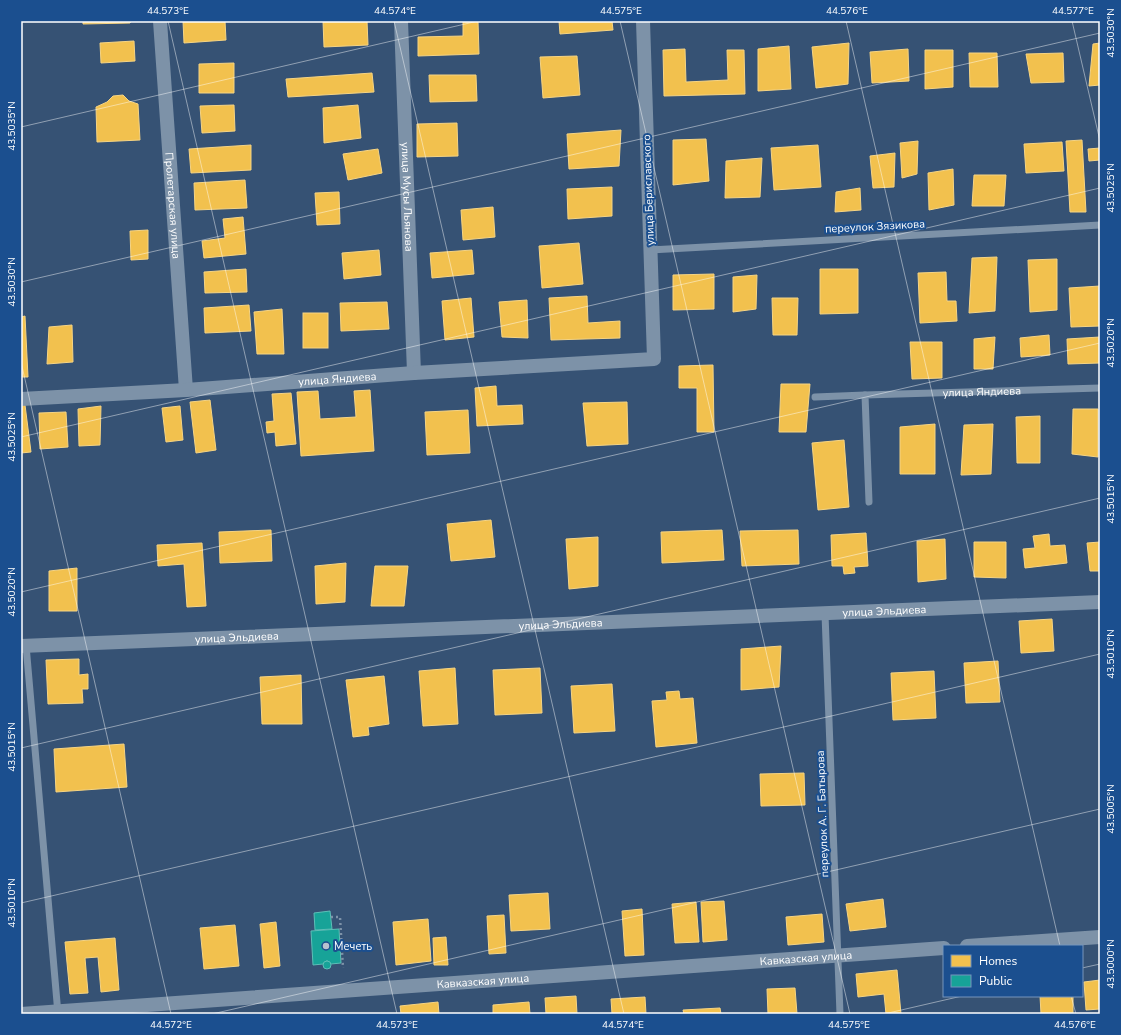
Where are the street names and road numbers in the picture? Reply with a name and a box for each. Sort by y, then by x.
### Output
street label: улица Бериславского [639,134,658,246]
street label: улица Мусы Льянова [397,142,417,252]
street label: Пролетарская улица [161,152,184,260]
street label: переулок Зязикова [825,216,926,237]
street label: улица Яндиева [298,369,377,390]
street label: улица Яндиева [943,383,1021,401]
street label: улица Эльдиева [842,602,927,621]
street label: улица Эльдиева [518,615,603,634]
street label: улица Эльдиева [195,628,279,647]
street label: переулок А. Г. Батырова [813,750,832,878]
street label: Кавказская улица [759,948,853,969]
street label: Кавказская улица [436,971,530,992]

